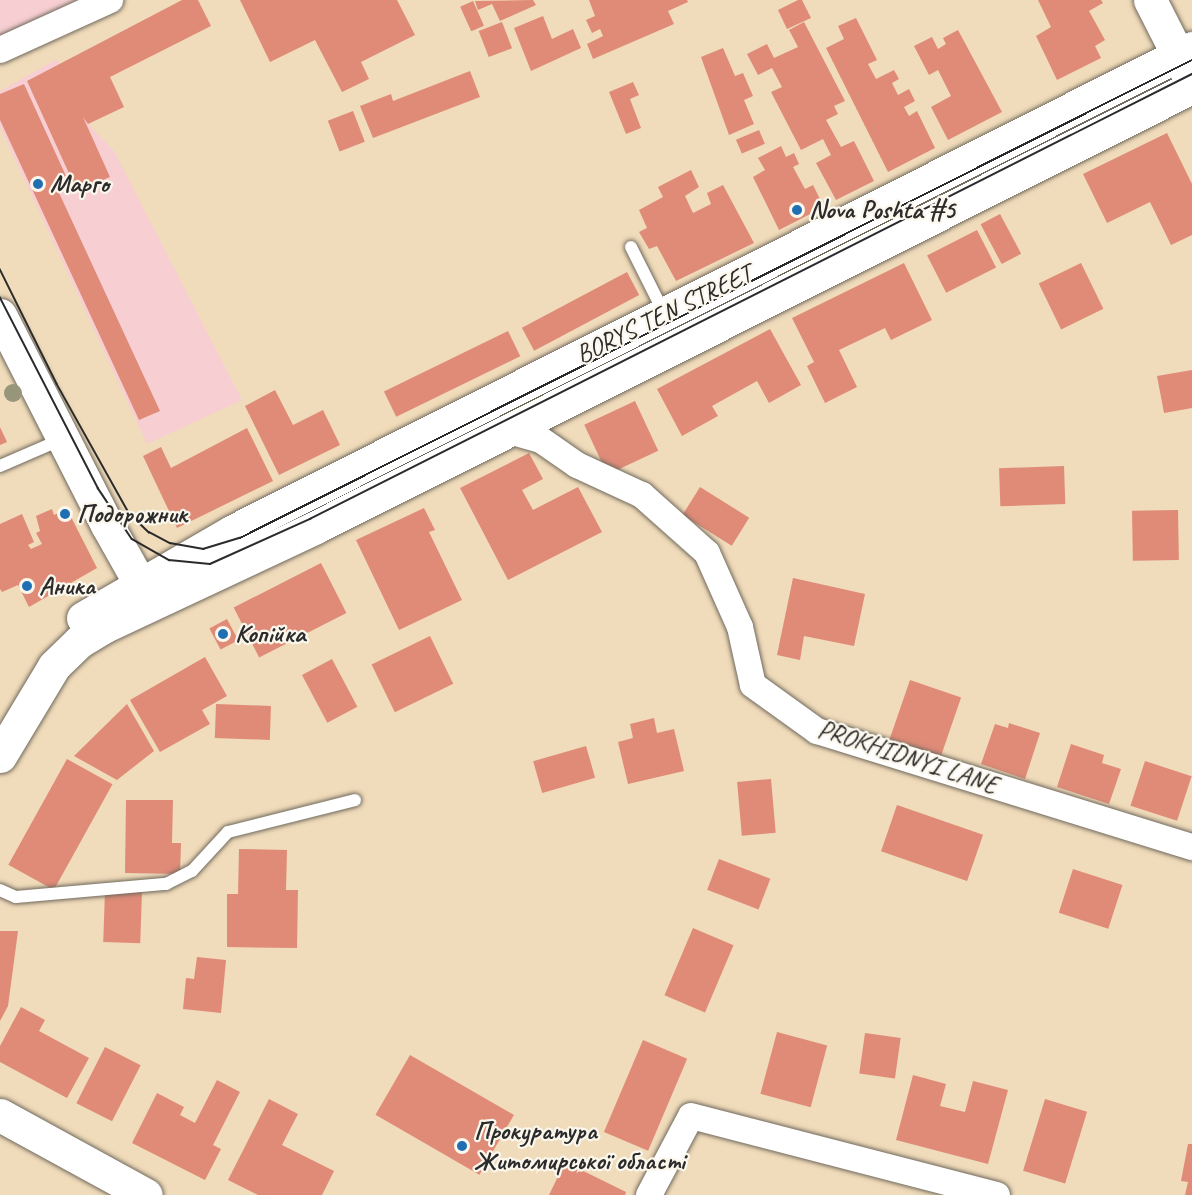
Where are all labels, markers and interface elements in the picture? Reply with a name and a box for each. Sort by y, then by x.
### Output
place label: Марго [50,168,109,200]
marker: Марго [31,177,45,191]
place label: Nova Poshta #5 [809,194,954,226]
marker: Nova Poshta #5 [790,203,804,217]
street label: BORYS TEN STREET [570,258,758,370]
place label: Подорожник [77,498,187,530]
marker: Подорожник [58,507,72,521]
place label: Аника [39,570,95,602]
marker: Аника [20,579,34,593]
place label: Копійка [235,618,305,650]
marker: Копійка [216,627,230,641]
street label: PROKHIDNYI LANE [814,713,1002,801]
place label: Прокуратура Житомирської області [474,1115,685,1176]
marker: Прокуратура Житомирської області [455,1139,469,1153]

